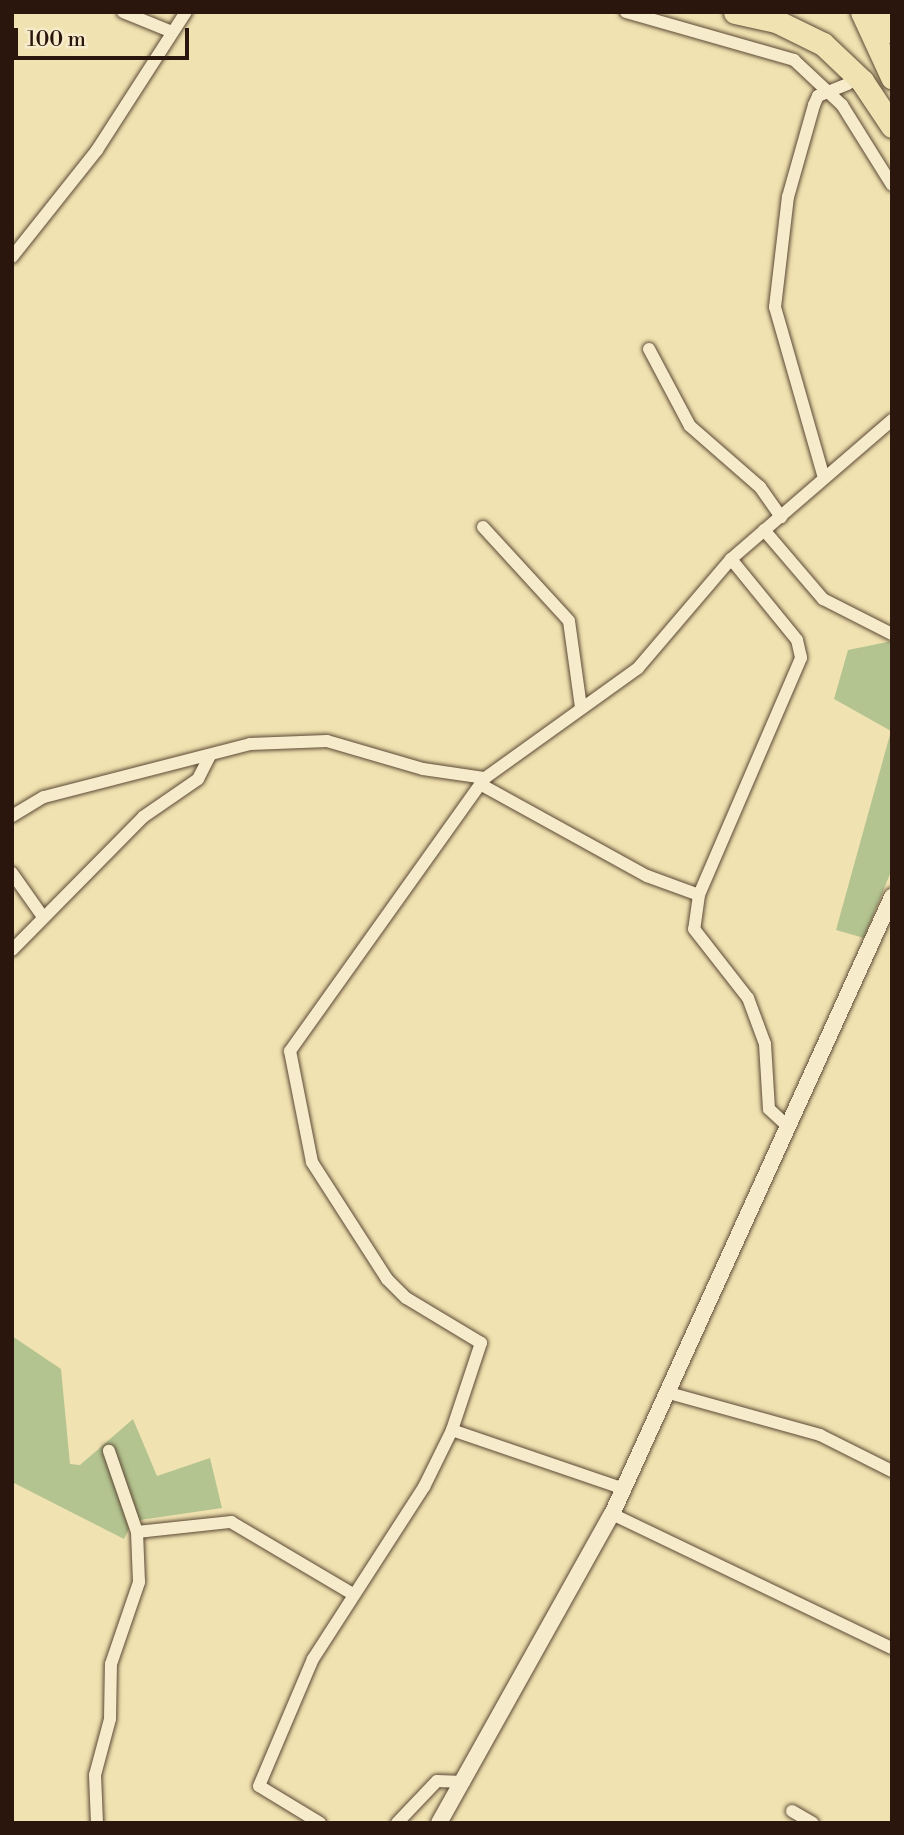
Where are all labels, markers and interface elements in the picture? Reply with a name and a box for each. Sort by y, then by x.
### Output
scale bar [18,14,192,58]
text: 100 m [27,27,86,53]

